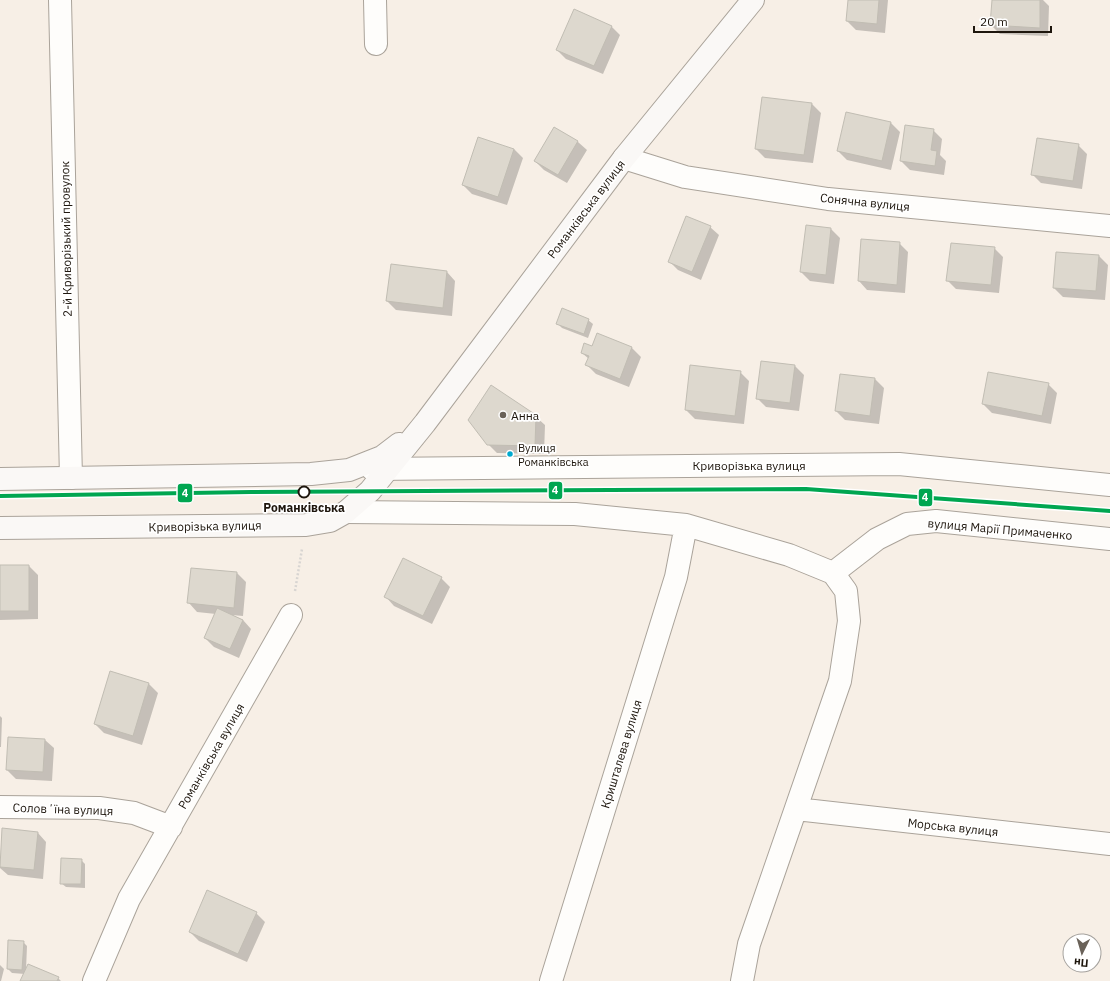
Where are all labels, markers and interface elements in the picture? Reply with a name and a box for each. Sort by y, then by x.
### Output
scale bar [974,8,1051,34]
text: 20 m [980,14,1008,29]
street label: Романківська вулиця [544,157,628,261]
street label: 2-й Криворізький провулок [57,160,75,317]
street label: Сонячна вулиця [819,190,911,214]
place label: Анна [511,408,540,423]
marker: Анна [498,410,508,420]
place label: Вулиця Романківська [518,441,589,469]
marker: Вулиця Романківська [505,449,515,459]
street label: Криворізька вулиця [692,458,806,473]
line badge: 4 [548,481,563,500]
line badge: 4 [177,483,193,503]
text: 4 [552,483,559,497]
marker: Романківська [297,485,311,499]
text: 4 [182,486,189,500]
line badge: 4 [918,488,933,507]
text: 4 [922,490,929,504]
place label: Романківська [263,500,345,515]
street label: вулиця Марії Примаченко [927,515,1073,543]
street label: Криворізька вулиця [148,518,262,534]
street label: Кришталева вулиця [597,698,645,810]
street label: Романківська вулиця [175,700,247,812]
street label: Соловʼїна вулиця [12,800,114,818]
street label: Морська вулиця [907,815,999,839]
north arrow [1062,933,1102,973]
text: Пн [1073,955,1089,971]

